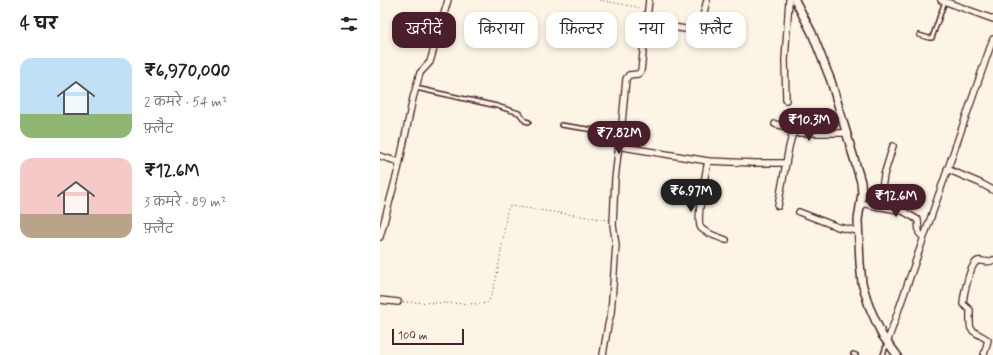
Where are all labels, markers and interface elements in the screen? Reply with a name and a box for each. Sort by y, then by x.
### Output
chip: खरीदें [392,12,456,48]
chip: किराया [464,12,538,48]
chip: फ़िल्टर [546,12,617,48]
chip: नया [625,12,678,48]
chip: फ़्लैट [686,12,746,48]
text: 4 घर [20,13,57,35]
icon: filters [338,13,360,35]
text: ₹6,970,000 [144,60,230,82]
icon: home [52,74,100,122]
text: 2 कमरे · 54 m² [144,94,228,111]
pin: ₹10.3M [776,108,842,142]
text: ₹10.3M [788,112,830,129]
text: फ़्लैट [144,121,174,138]
pin: ₹7.82M [586,121,652,155]
text: ₹7.82M [596,125,642,142]
text: ₹12.6M [144,160,199,182]
icon: home [52,174,100,222]
pin: ₹6.97M [658,179,724,213]
text: ₹6.97M [670,183,712,200]
pin: ₹12.6M [863,184,929,218]
text: ₹12.6M [875,188,917,205]
text: 3 कमरे · 89 m² [144,194,226,211]
text: फ़्लैट [144,221,174,238]
scale bar [392,327,464,346]
text: 100 m [398,329,428,343]

